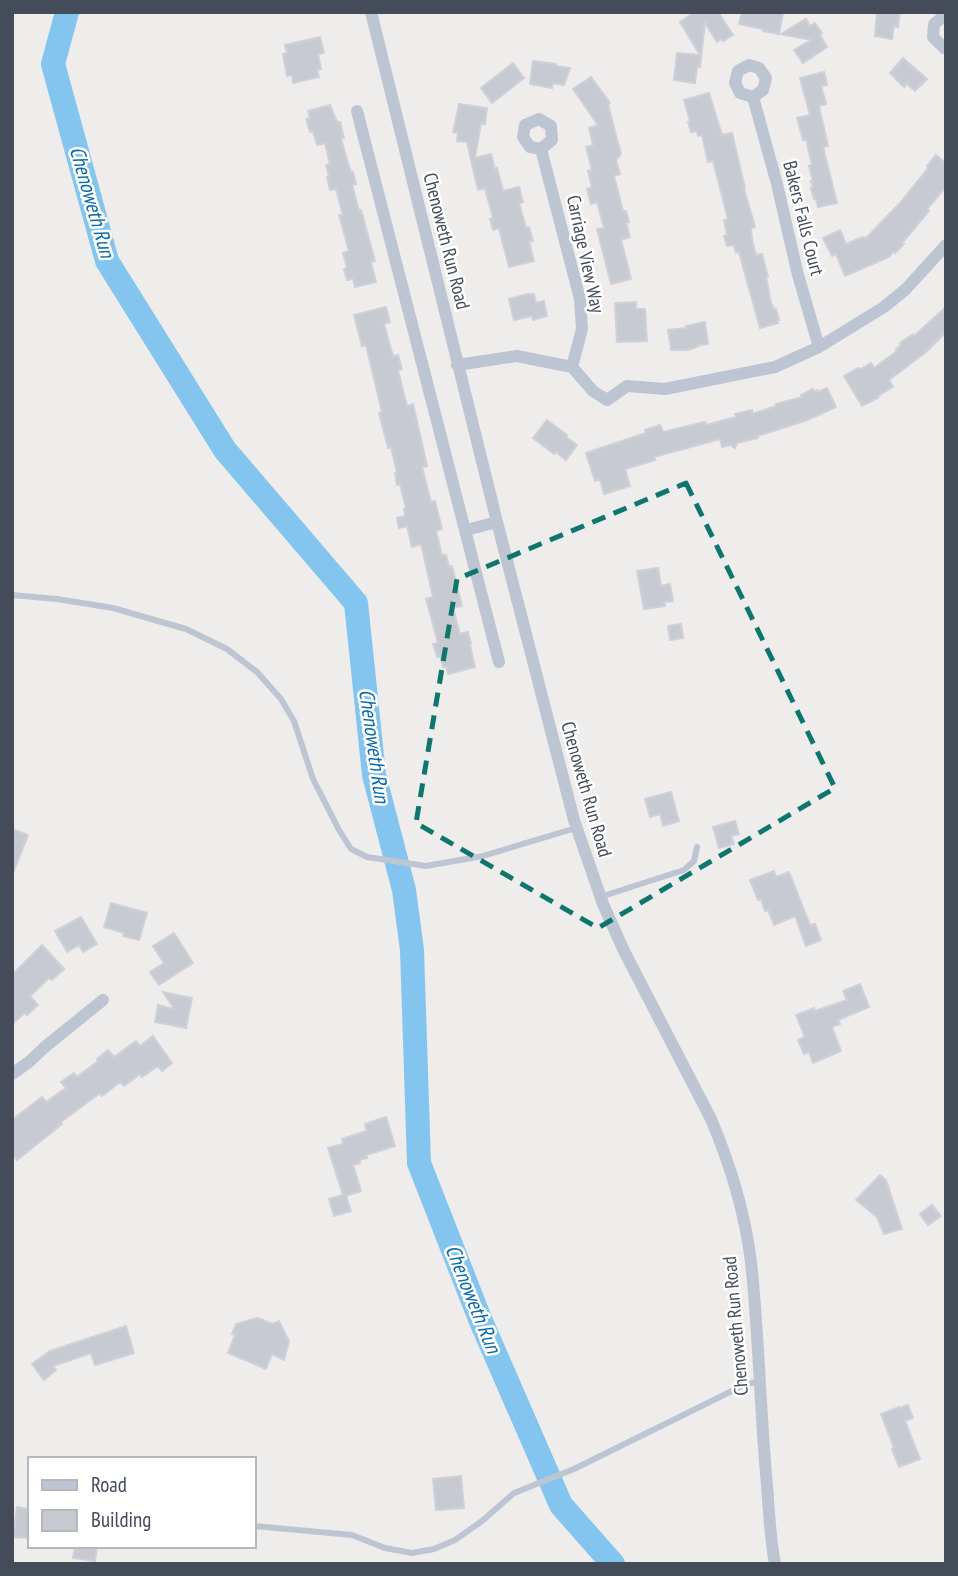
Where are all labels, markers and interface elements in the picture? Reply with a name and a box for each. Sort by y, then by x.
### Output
water label: Chenoweth Run [64,143,122,262]
street label: Bakers Falls Court [778,158,830,279]
street label: Chenoweth Run Road [418,170,476,312]
street label: Carriage View Way [562,193,610,316]
water label: Chenoweth Run [353,687,396,806]
street label: Chenoweth Run Road [556,718,618,860]
water label: Chenoweth Run [440,1241,508,1359]
street label: Chenoweth Run Road [717,1255,753,1397]
legend [28,1457,256,1548]
text: Road [91,1471,127,1498]
text: Building [91,1506,151,1533]

